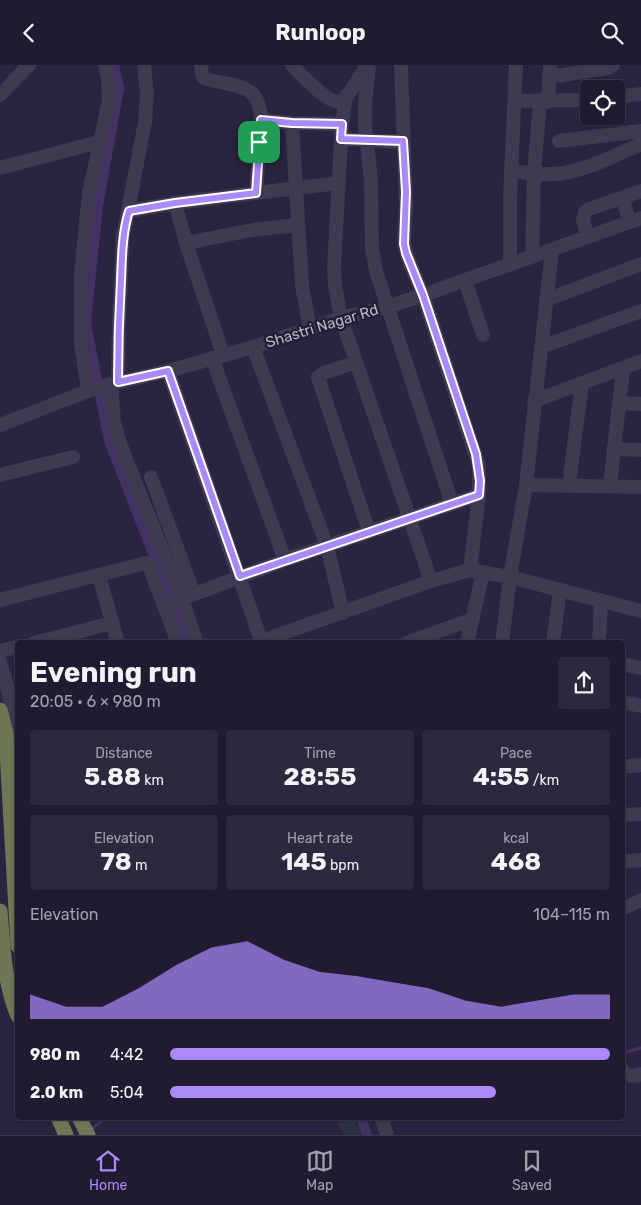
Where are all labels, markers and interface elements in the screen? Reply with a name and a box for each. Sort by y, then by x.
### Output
icon: back [15,19,43,47]
text: Runloop [275,19,366,46]
icon: search [598,19,626,47]
map controls [580,80,625,125]
button: locate [580,80,625,125]
pin [238,121,280,163]
icon: arrive [245,128,273,156]
street label: Shastri Nagar Rd [263,300,381,352]
text: Evening run [30,656,197,689]
button: share [558,657,610,709]
text: 20:05 · 6 × 980 m [30,692,161,711]
text: Distance [95,745,153,762]
text: Time [304,745,336,762]
text: Pace [500,745,532,762]
text: 5.88 [84,762,141,791]
text: 28:55 [284,762,356,791]
text: 4:55 [473,762,529,791]
text: km [141,772,164,789]
text: /km [529,772,559,789]
text: Elevation [94,830,154,847]
text: Heart rate [287,830,353,847]
text: kcal [503,830,529,847]
text: 78 [100,847,132,876]
text: 145 [281,847,327,876]
text: 468 [491,847,541,876]
text: m [132,857,148,874]
text: bpm [327,857,359,874]
text: Elevation [30,905,99,924]
text: 104–115 m [533,905,610,924]
text: 980 m [30,1045,80,1064]
text: 4:42 [110,1045,143,1064]
text: 2.0 km [30,1083,83,1102]
text: 5:04 [110,1083,144,1102]
tab: Home [89,1147,127,1194]
tab: Map [306,1147,334,1194]
tab: Saved [512,1147,552,1194]

